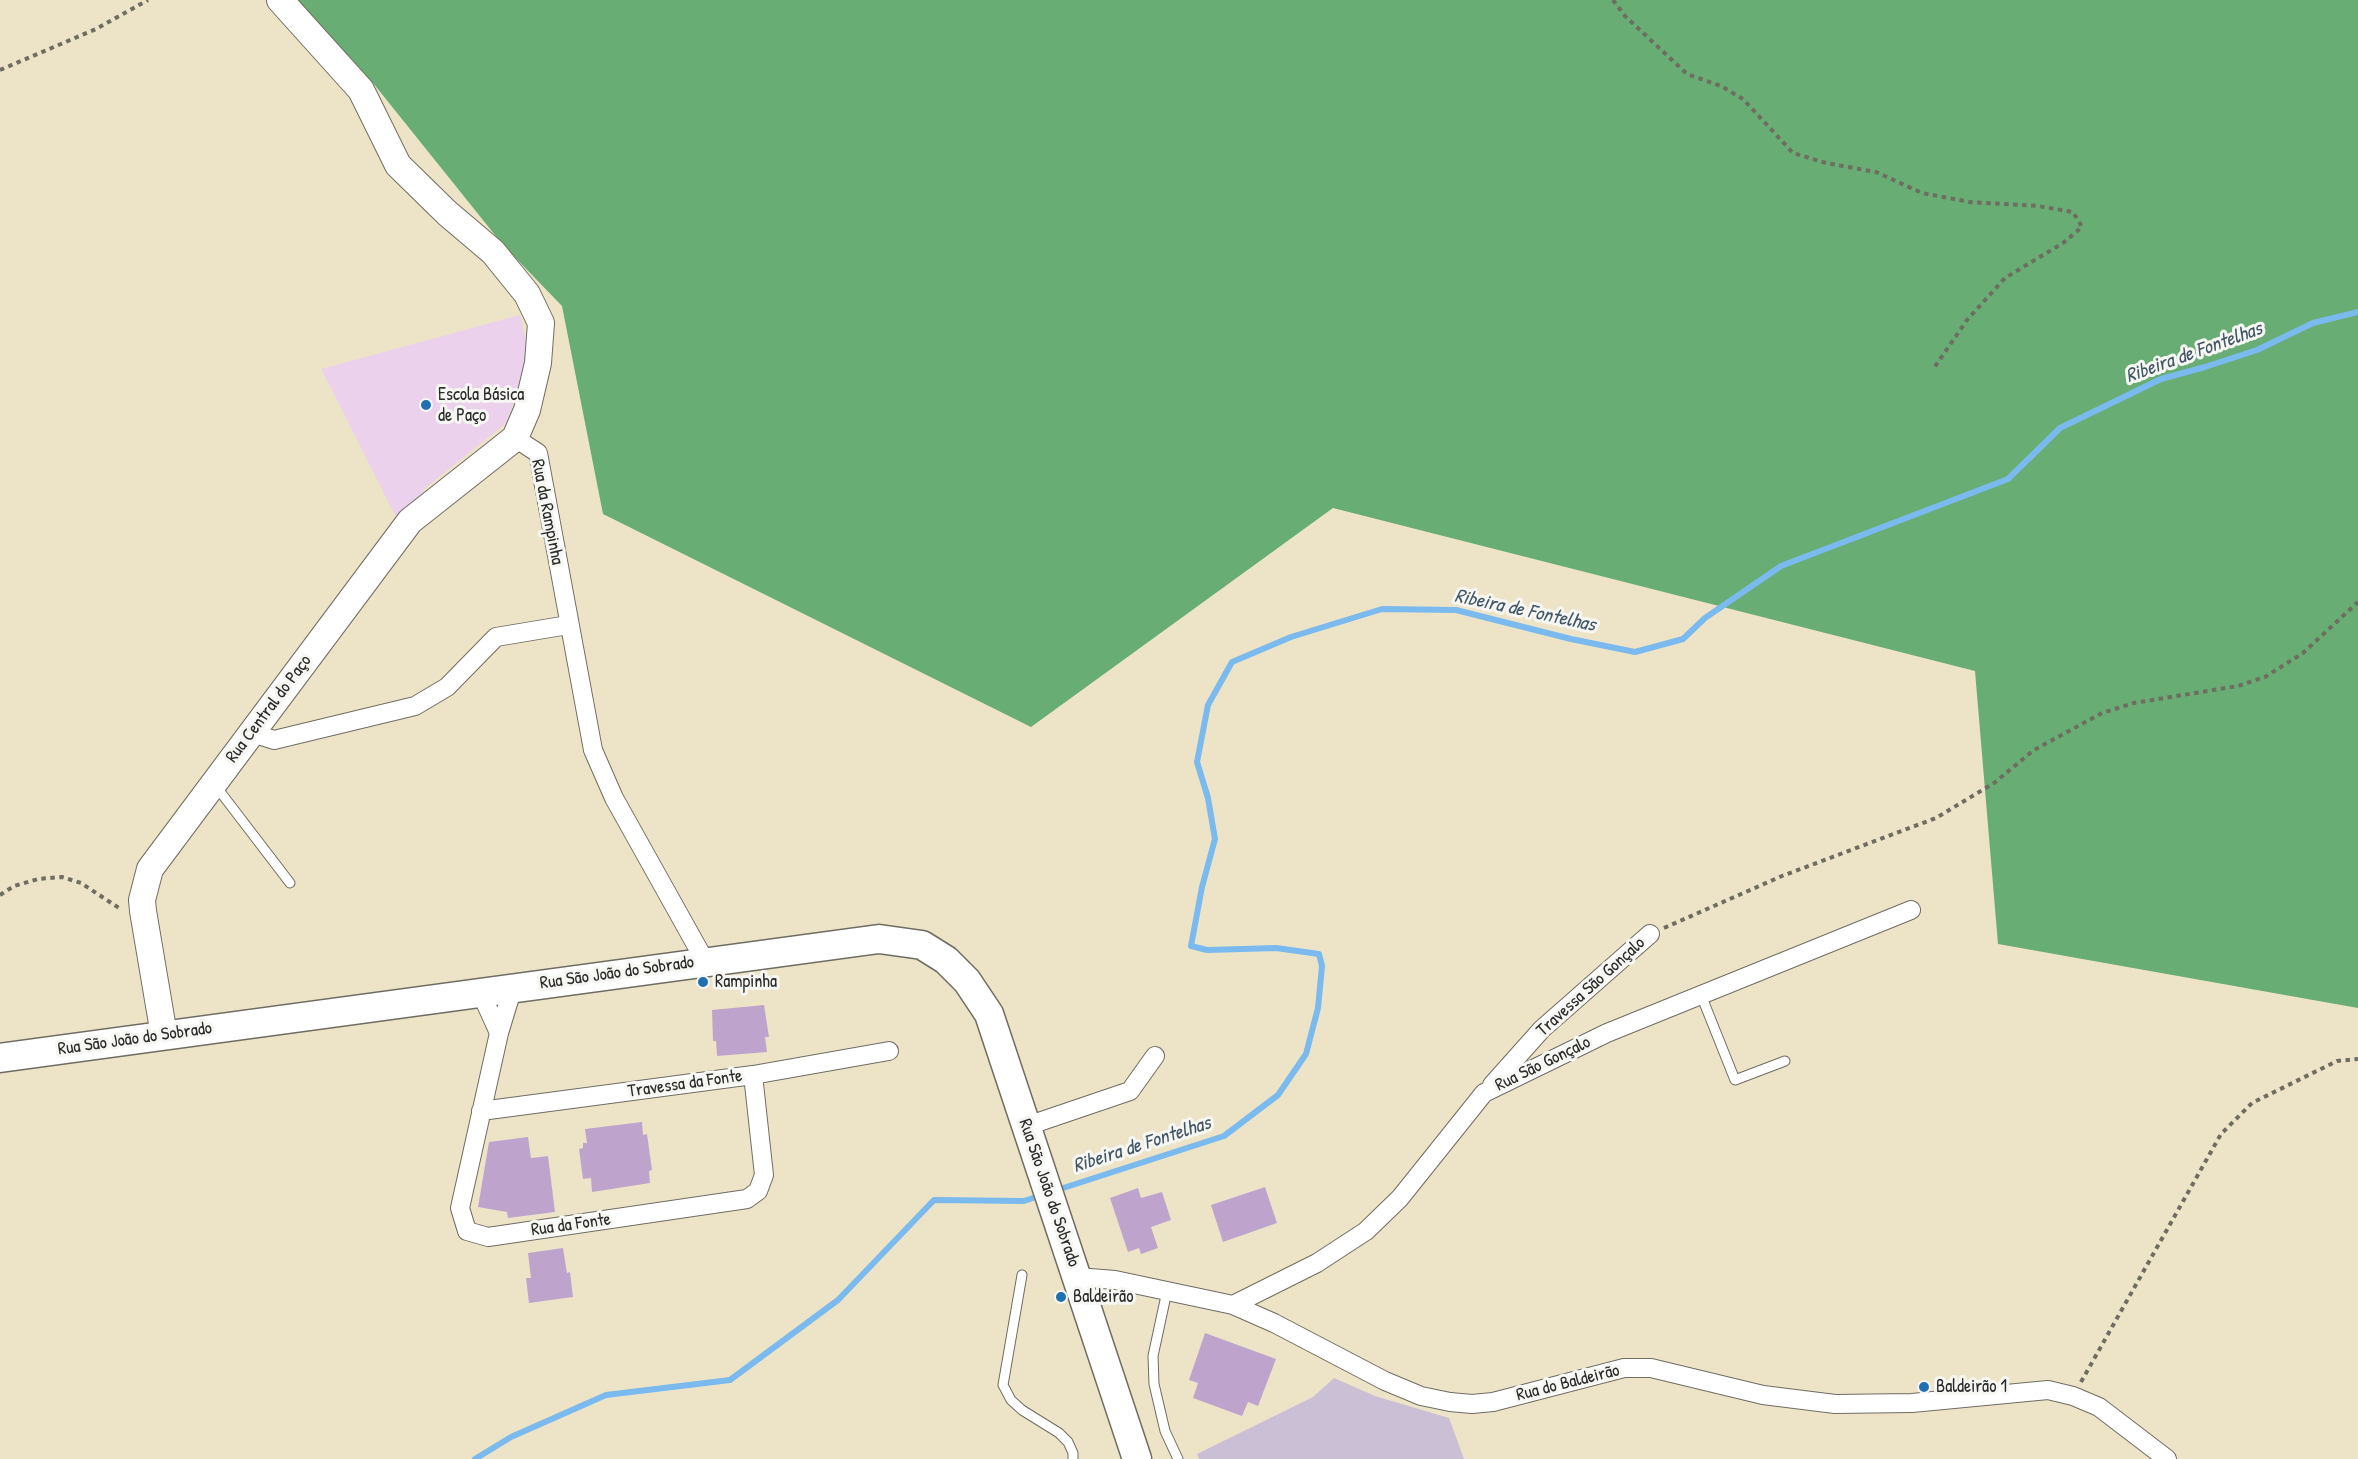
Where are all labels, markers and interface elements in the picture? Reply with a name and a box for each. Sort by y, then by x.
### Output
water label: Ribeira de Fontelhas [2123,317,2265,389]
place label: Escola Básica de Paço [438,384,524,426]
marker: Escola Básica de Paço [419,398,433,412]
street label: Rua da Rampinha [526,458,568,566]
water label: Ribeira de Fontelhas [1452,584,1598,638]
street label: Rua Central do Paço [221,651,317,767]
street label: Travessa São Gonçalo [1532,933,1650,1041]
street label: Rua São João do Sobrado [539,952,695,994]
place label: Rampinha [715,971,777,993]
marker: Rampinha [696,975,710,989]
street label: Rua São João do Sobrado [57,1018,213,1060]
street label: Rua São Gonçalo [1492,1032,1594,1096]
street label: Travessa da Fonte [626,1065,744,1103]
water label: Ribeira de Fontelhas [1070,1111,1214,1179]
street label: Rua São João do Sobrado [1014,1116,1084,1270]
street label: Rua da Fonte [530,1209,612,1241]
place label: Baldeirão [1073,1286,1133,1308]
marker: Baldeirão [1054,1290,1068,1304]
street label: Rua do Baldeirão [1514,1360,1622,1406]
place label: Baldeirão 1 [1936,1376,2007,1398]
marker: Baldeirão 1 [1917,1380,1931,1394]

